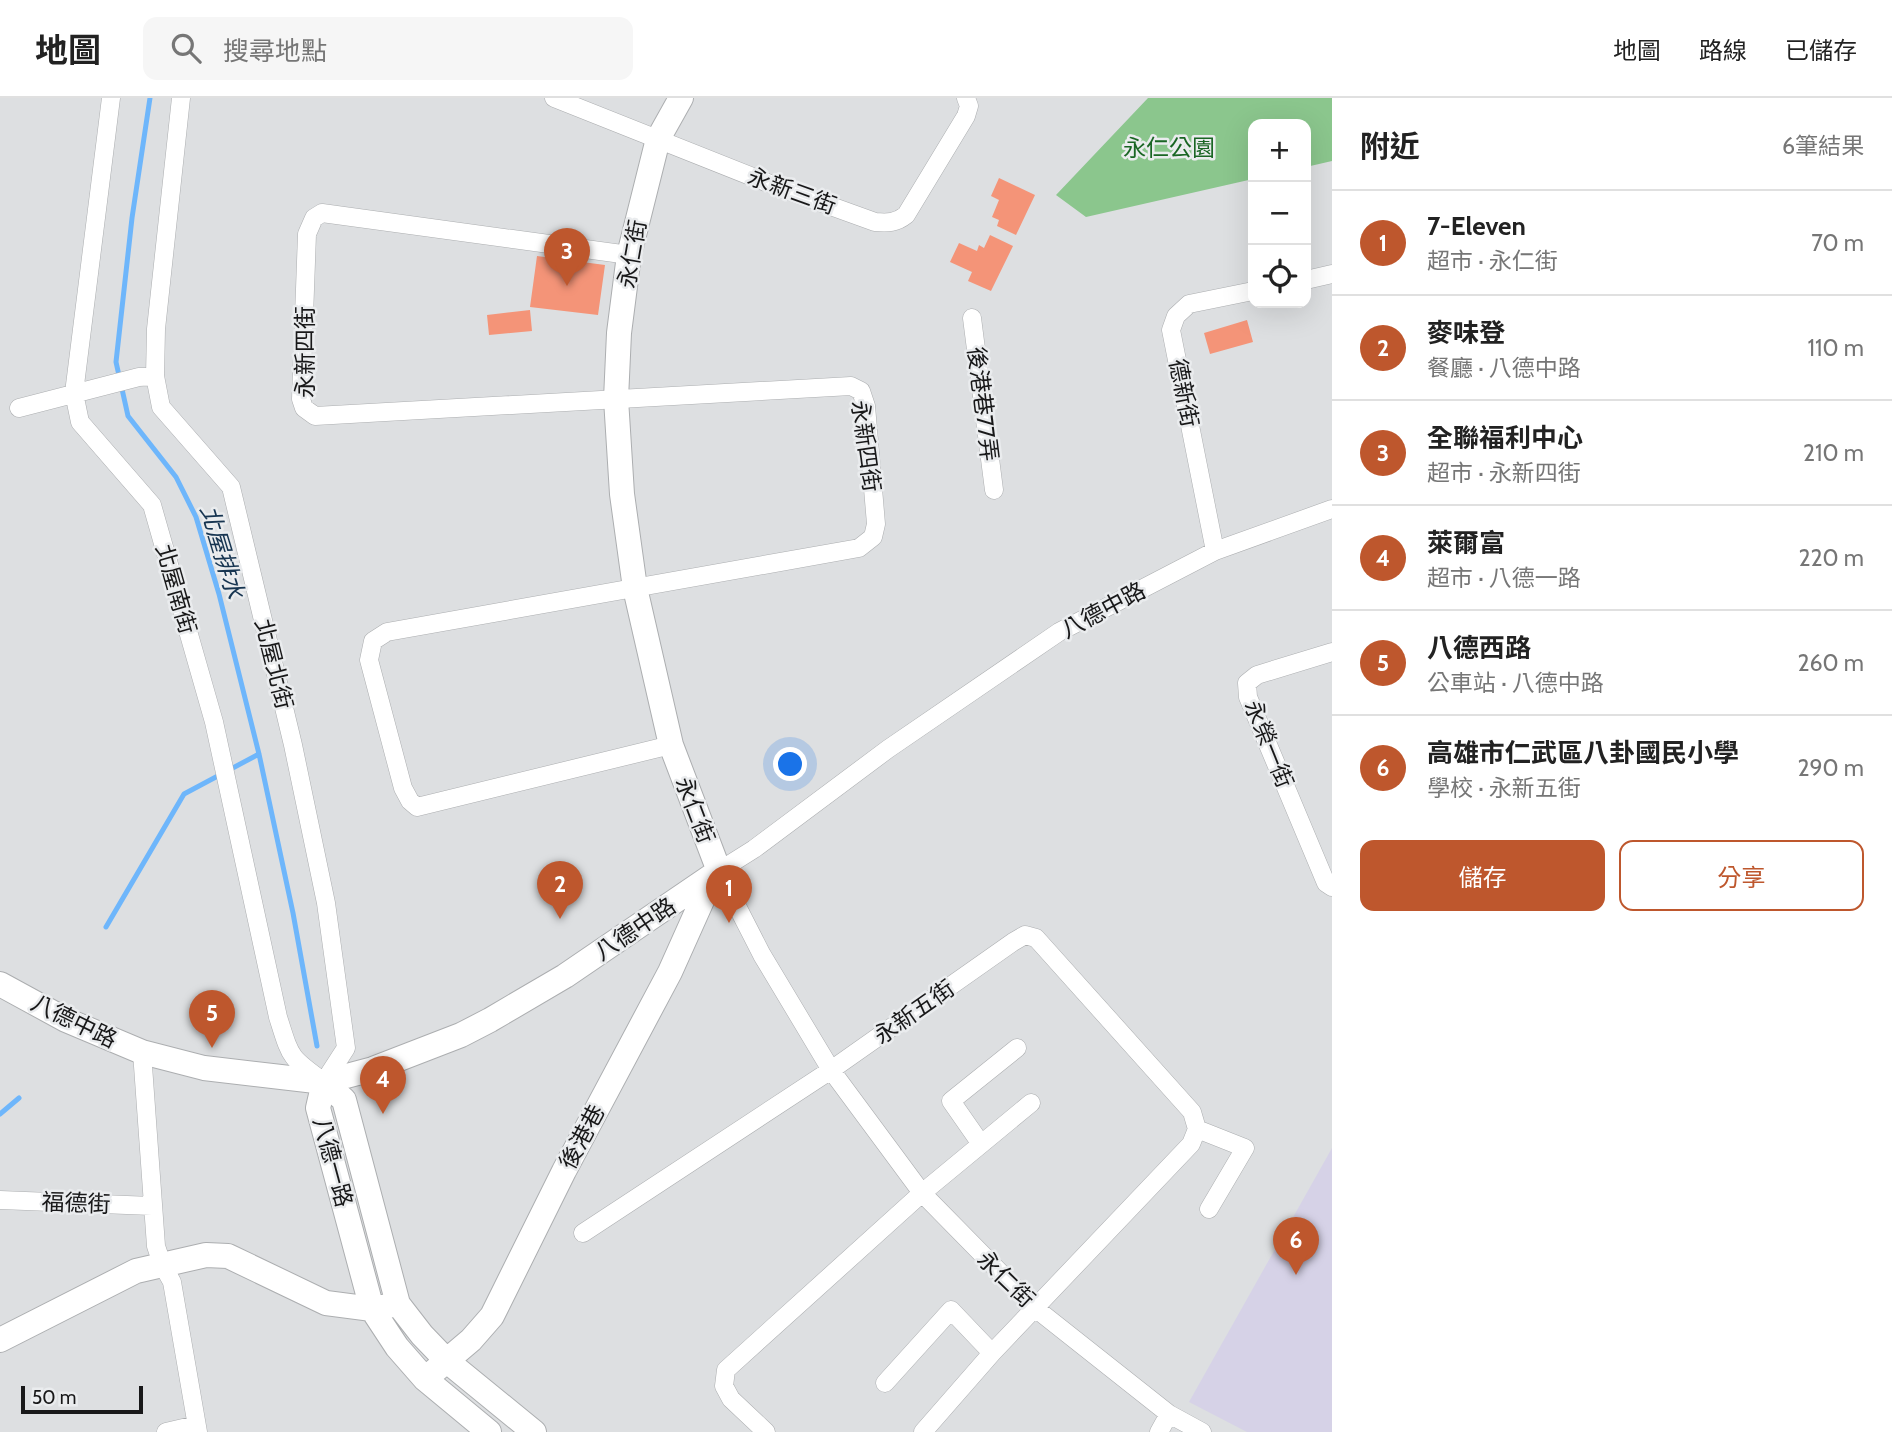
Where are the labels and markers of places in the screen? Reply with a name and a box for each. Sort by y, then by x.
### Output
pin: 3 [544,228,590,286]
pin: 2 [537,861,583,919]
pin: 1 [706,865,752,923]
pin: 5 [189,990,235,1048]
pin: 4 [360,1056,406,1114]
pin: 6 [1273,1217,1319,1275]

